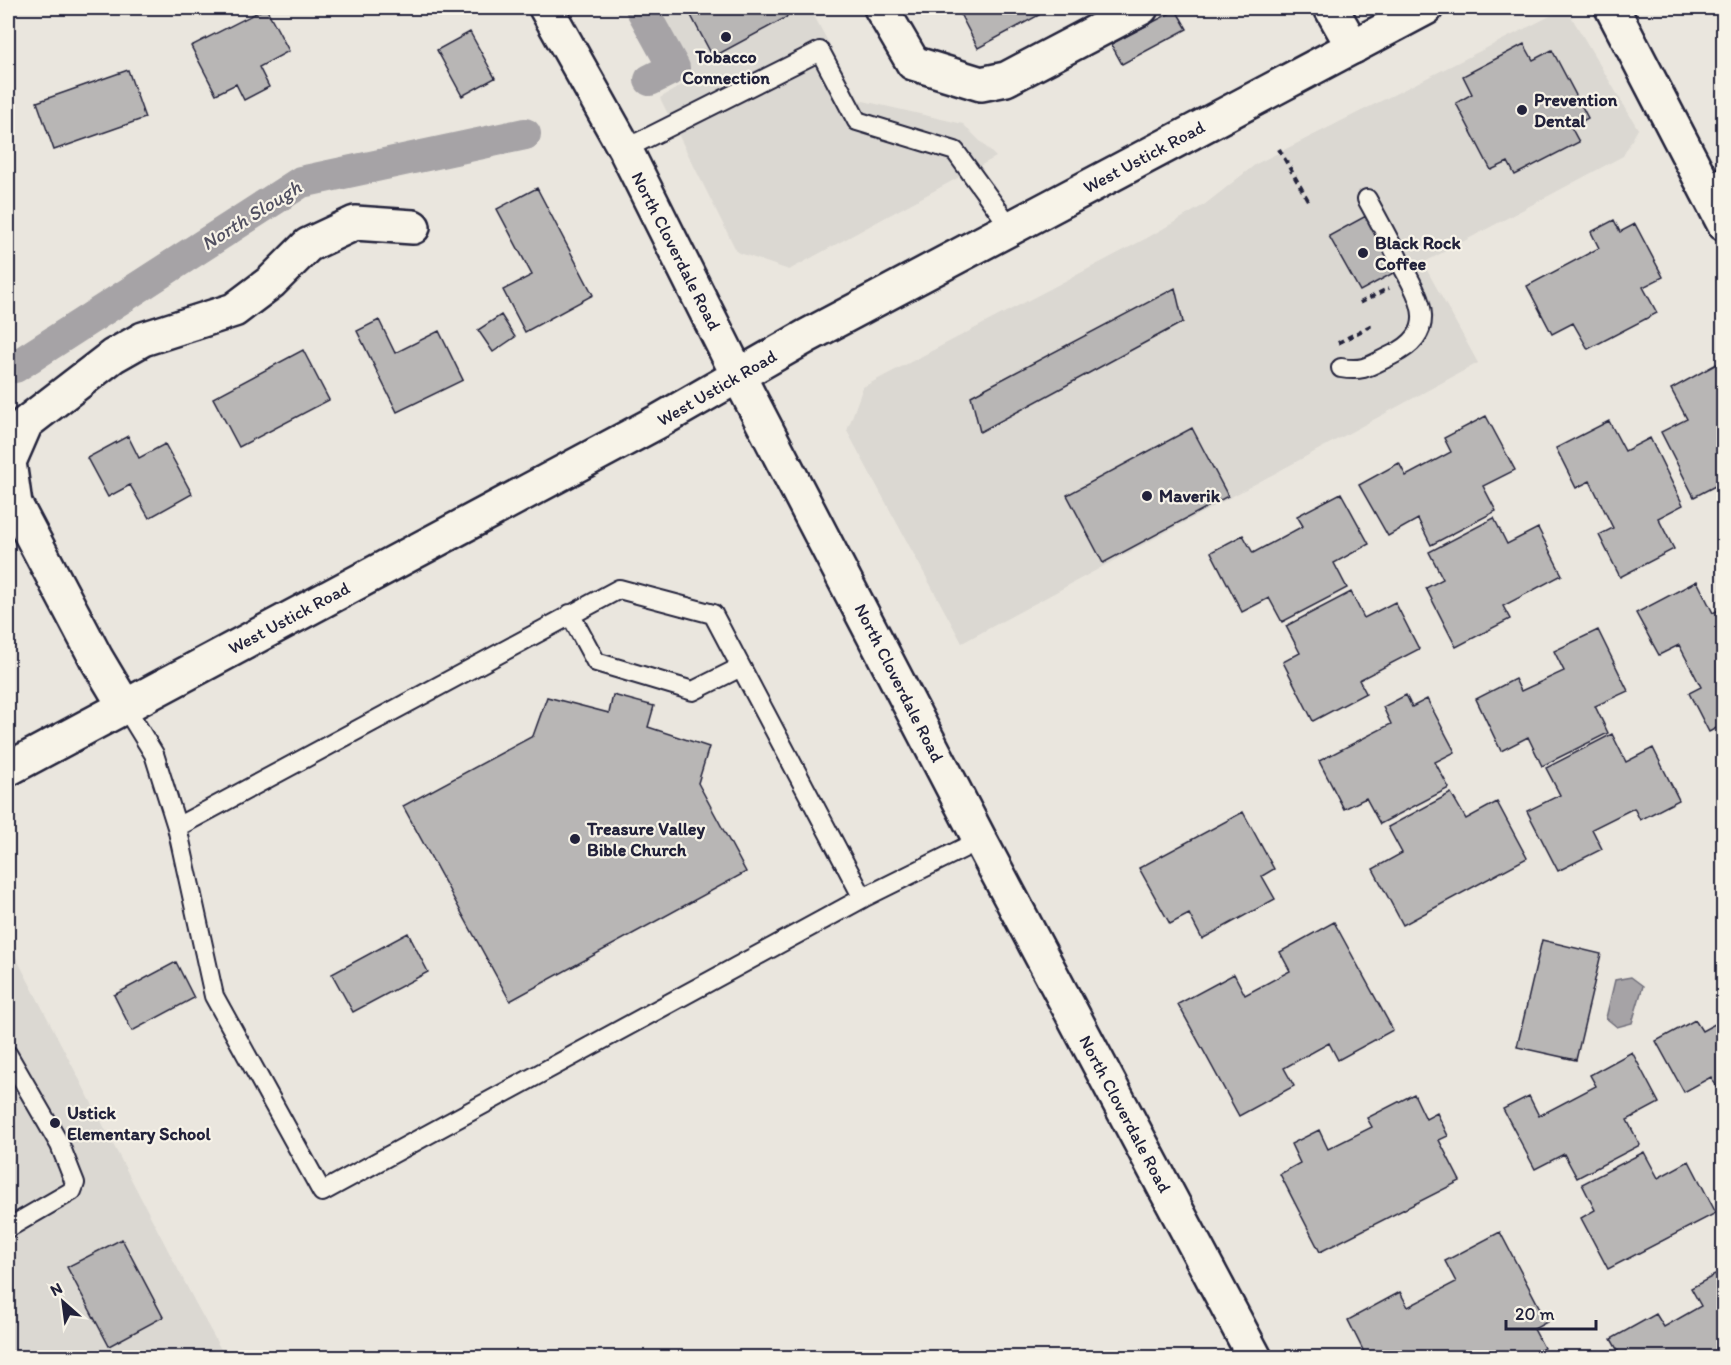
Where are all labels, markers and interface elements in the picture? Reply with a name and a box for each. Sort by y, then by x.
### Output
marker: Tobacco Connection [719,30,733,44]
place label: Tobacco Connection [682,46,770,89]
place label: Prevention Dental [1534,89,1618,132]
marker: Prevention Dental [1515,103,1529,117]
street label: West Ustick Road [1079,116,1209,198]
street label: North Cloverdale Road [626,168,726,334]
water label: North Slough [197,175,306,255]
place label: Black Rock Coffee [1375,232,1461,275]
marker: Black Rock Coffee [1356,246,1370,260]
street label: West Ustick Road [653,345,781,431]
place label: Maverik [1159,485,1221,507]
marker: Maverik [1140,489,1154,503]
street label: West Ustick Road [224,577,354,659]
street label: North Cloverdale Road [849,600,949,766]
place label: Treasure Valley Bible Church [586,818,706,861]
marker: Treasure Valley Bible Church [568,832,582,846]
street label: North Cloverdale Road [1074,1032,1176,1197]
place label: Ustick Elementary School [67,1102,211,1145]
marker: Ustick Elementary School [48,1116,62,1130]
north arrow [33,1272,93,1332]
text: N [47,1278,65,1300]
scale bar [1506,1293,1596,1331]
text: 20 m [1515,1303,1555,1325]

